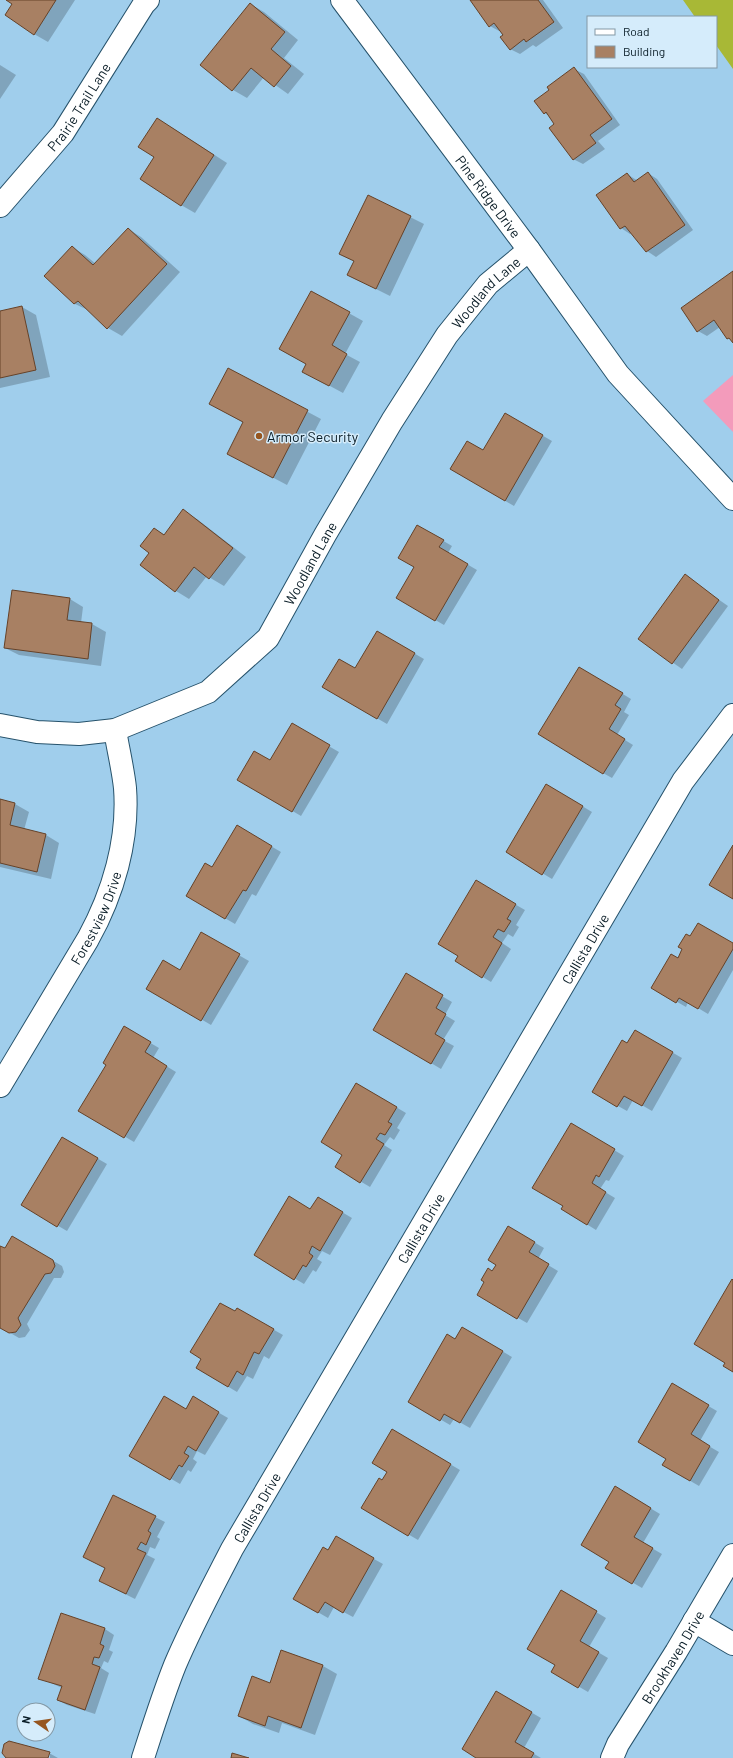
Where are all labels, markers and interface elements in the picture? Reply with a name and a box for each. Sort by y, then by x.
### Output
legend [587,16,717,68]
text: Road [623,24,650,38]
text: Building [623,44,665,58]
street label: Prairie Trail Lane [43,59,114,154]
street label: Pine Ridge Drive [452,152,525,241]
street label: Woodland Lane [448,253,523,331]
place label: Armor Security [267,428,359,445]
marker: Armor Security [254,431,264,441]
street label: Woodland Lane [280,518,340,608]
street label: Forestview Drive [66,869,124,967]
street label: Callista Drive [557,910,612,987]
street label: Callista Drive [393,1190,448,1266]
street label: Callista Drive [229,1469,284,1546]
street label: Brookhaven Drive [637,1607,707,1707]
north arrow [16,1702,56,1742]
text: N [19,1715,33,1725]

